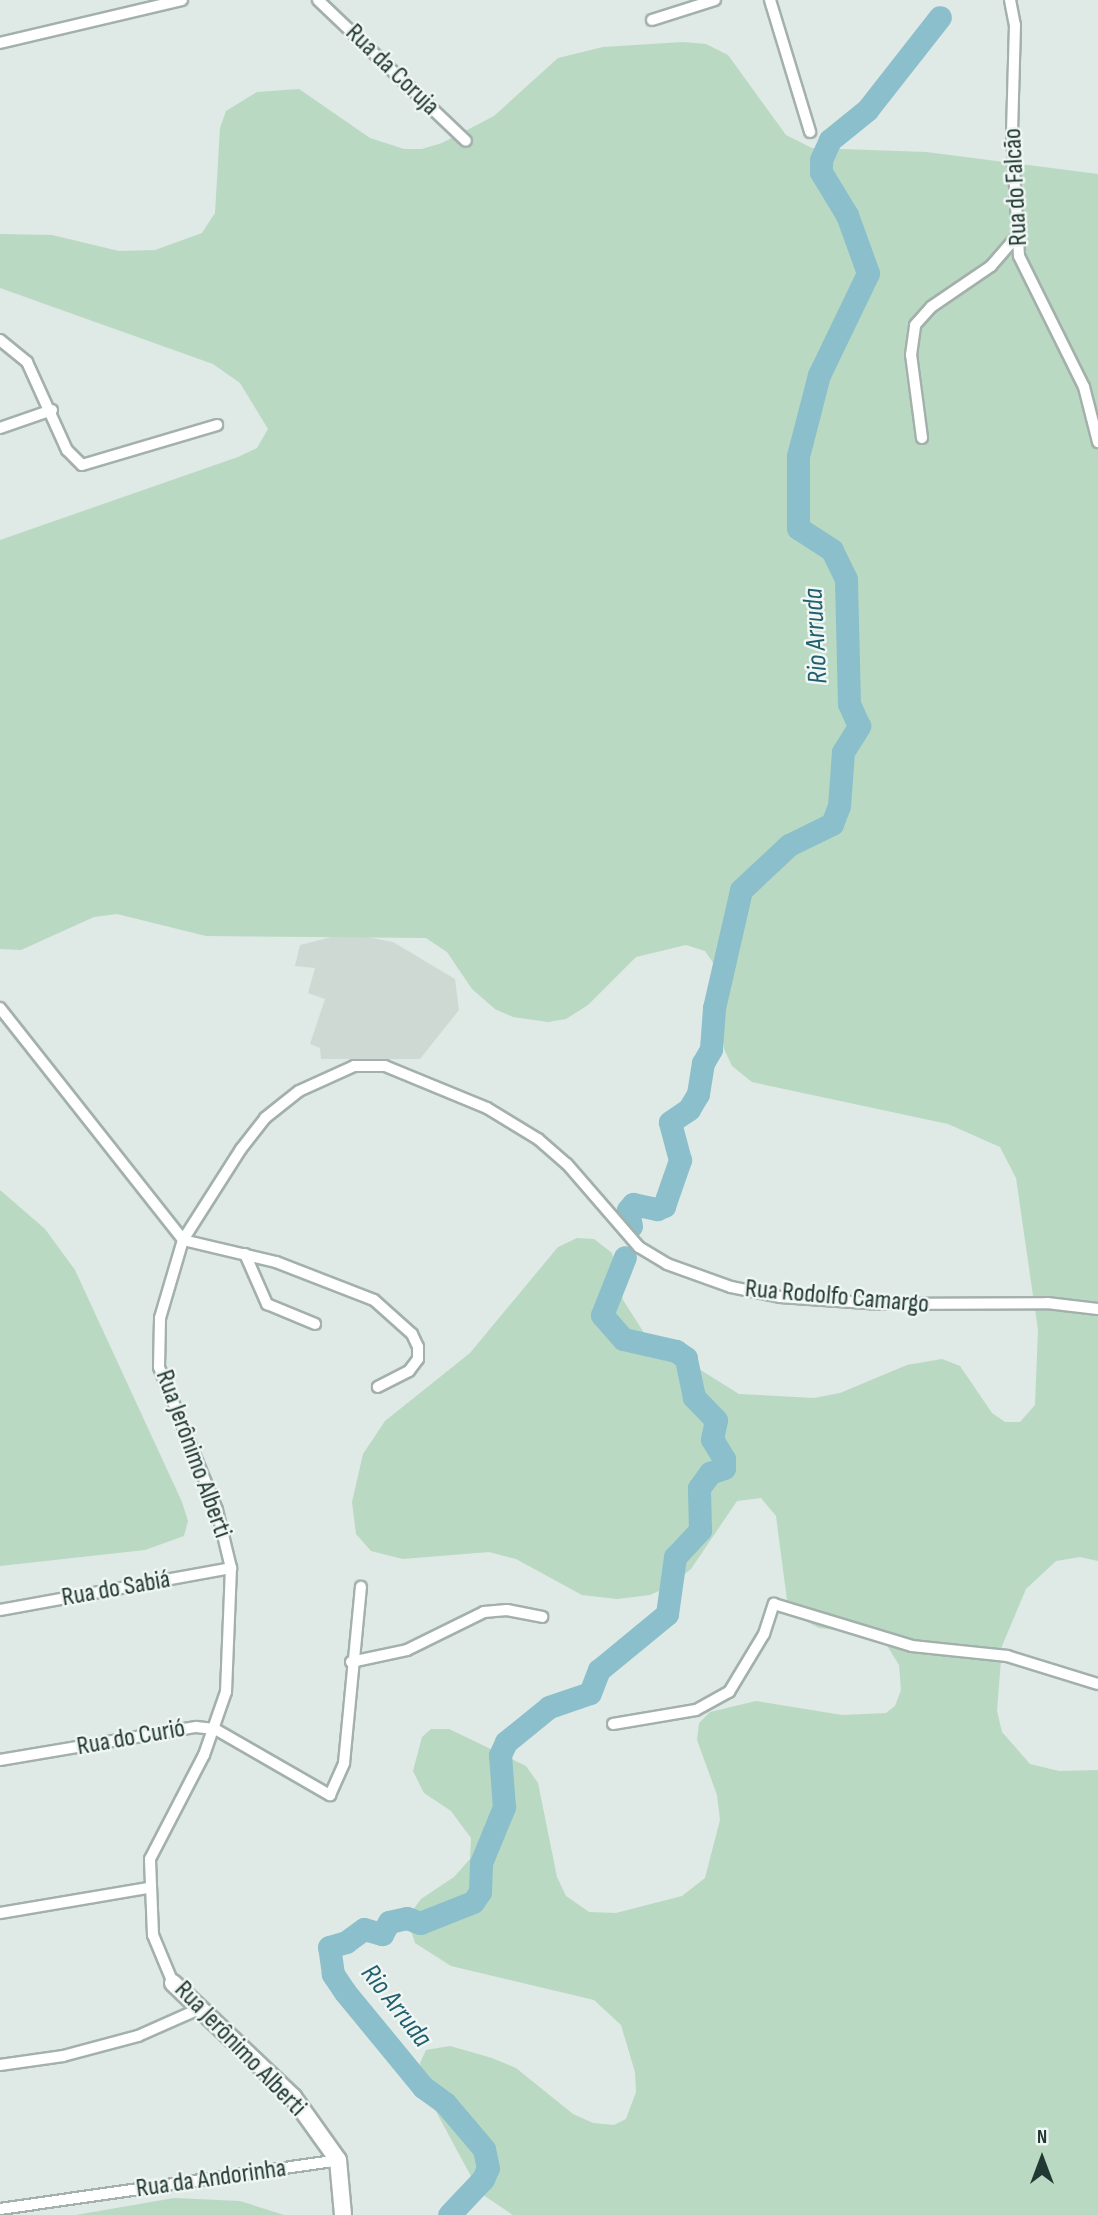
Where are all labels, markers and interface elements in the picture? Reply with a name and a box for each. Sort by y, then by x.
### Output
street label: Rua da Coruja [339,18,445,122]
street label: Rua do Falcão [997,127,1035,247]
water label: Rio Arruda [797,587,835,685]
street label: Rua Rodolfo Camargo [744,1273,930,1321]
street label: Rua Jerônimo Alberti [148,1366,238,1542]
street label: Rua do Sabiá [59,1564,173,1614]
street label: Rua do Curió [74,1713,188,1763]
water label: Rio Arruda [353,1958,439,2054]
street label: Rua Jerônimo Alberti [168,1975,312,2123]
north arrow [1007,2124,1077,2194]
text: N [1037,2126,1047,2149]
street label: Rua da Andorinha [134,2153,288,2205]

